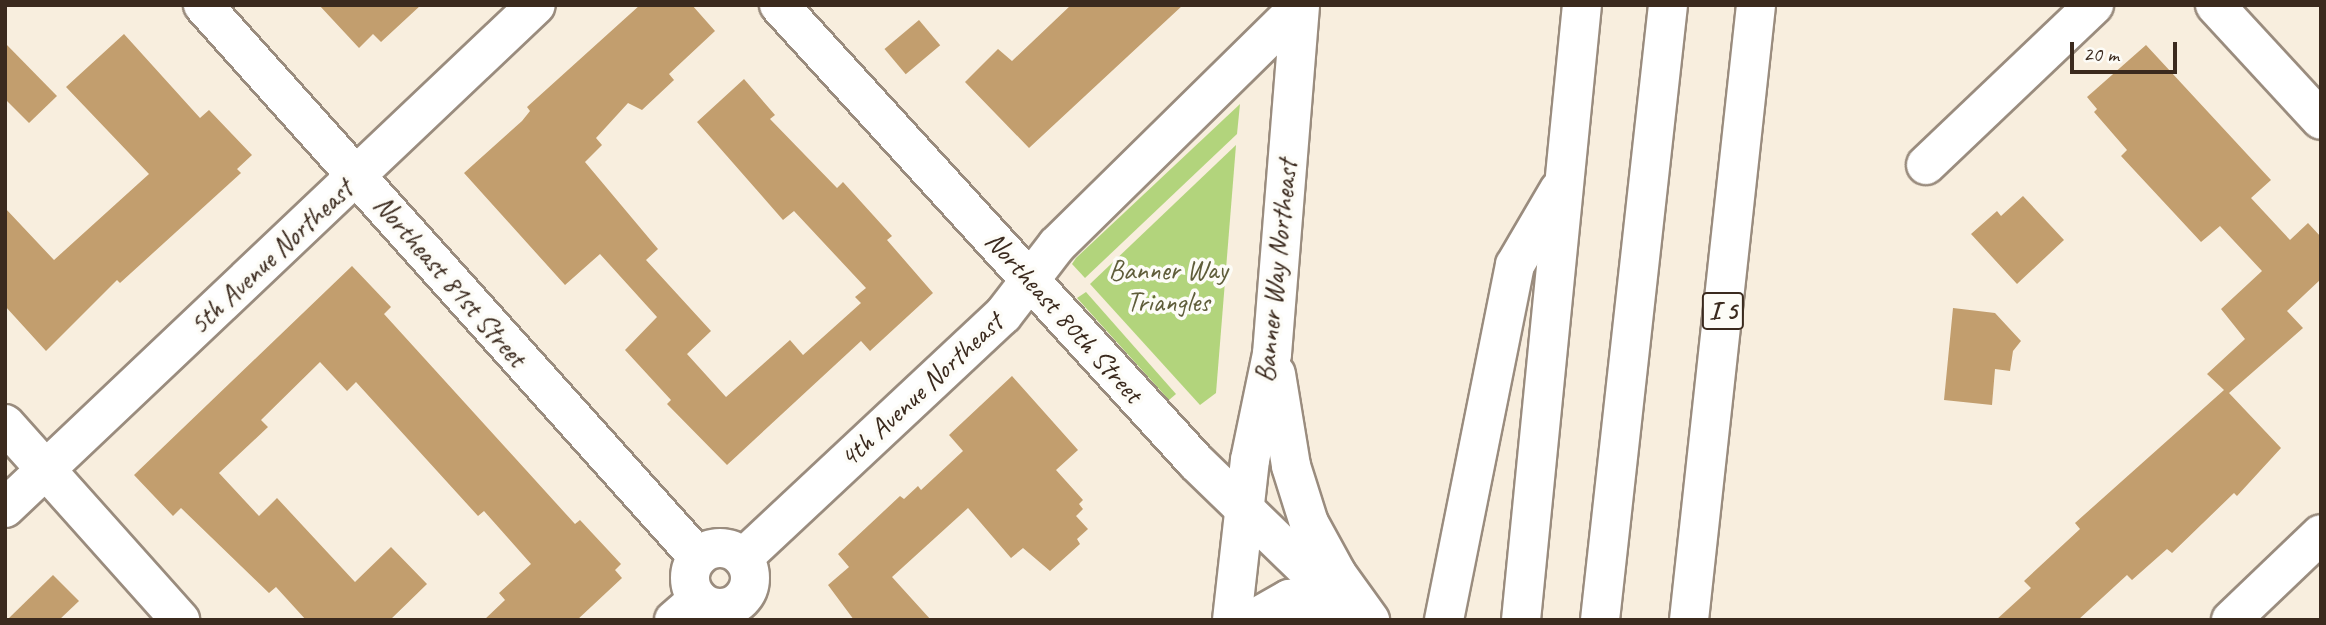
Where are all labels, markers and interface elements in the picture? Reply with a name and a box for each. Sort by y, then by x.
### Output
scale bar [2074,28,2181,72]
text: 20 m [2083,41,2119,67]
street label: Banner Way Northeast [1248,158,1304,384]
street label: 5th Avenue Northeast [183,173,359,341]
street label: Northeast 81st Street [366,188,534,374]
street label: Northeast 80th Street [978,224,1150,410]
park label: Banner Way Triangles [1108,253,1228,319]
road number: I 5 [1700,288,1746,334]
street label: 4th Avenue Northeast [833,306,1009,474]

